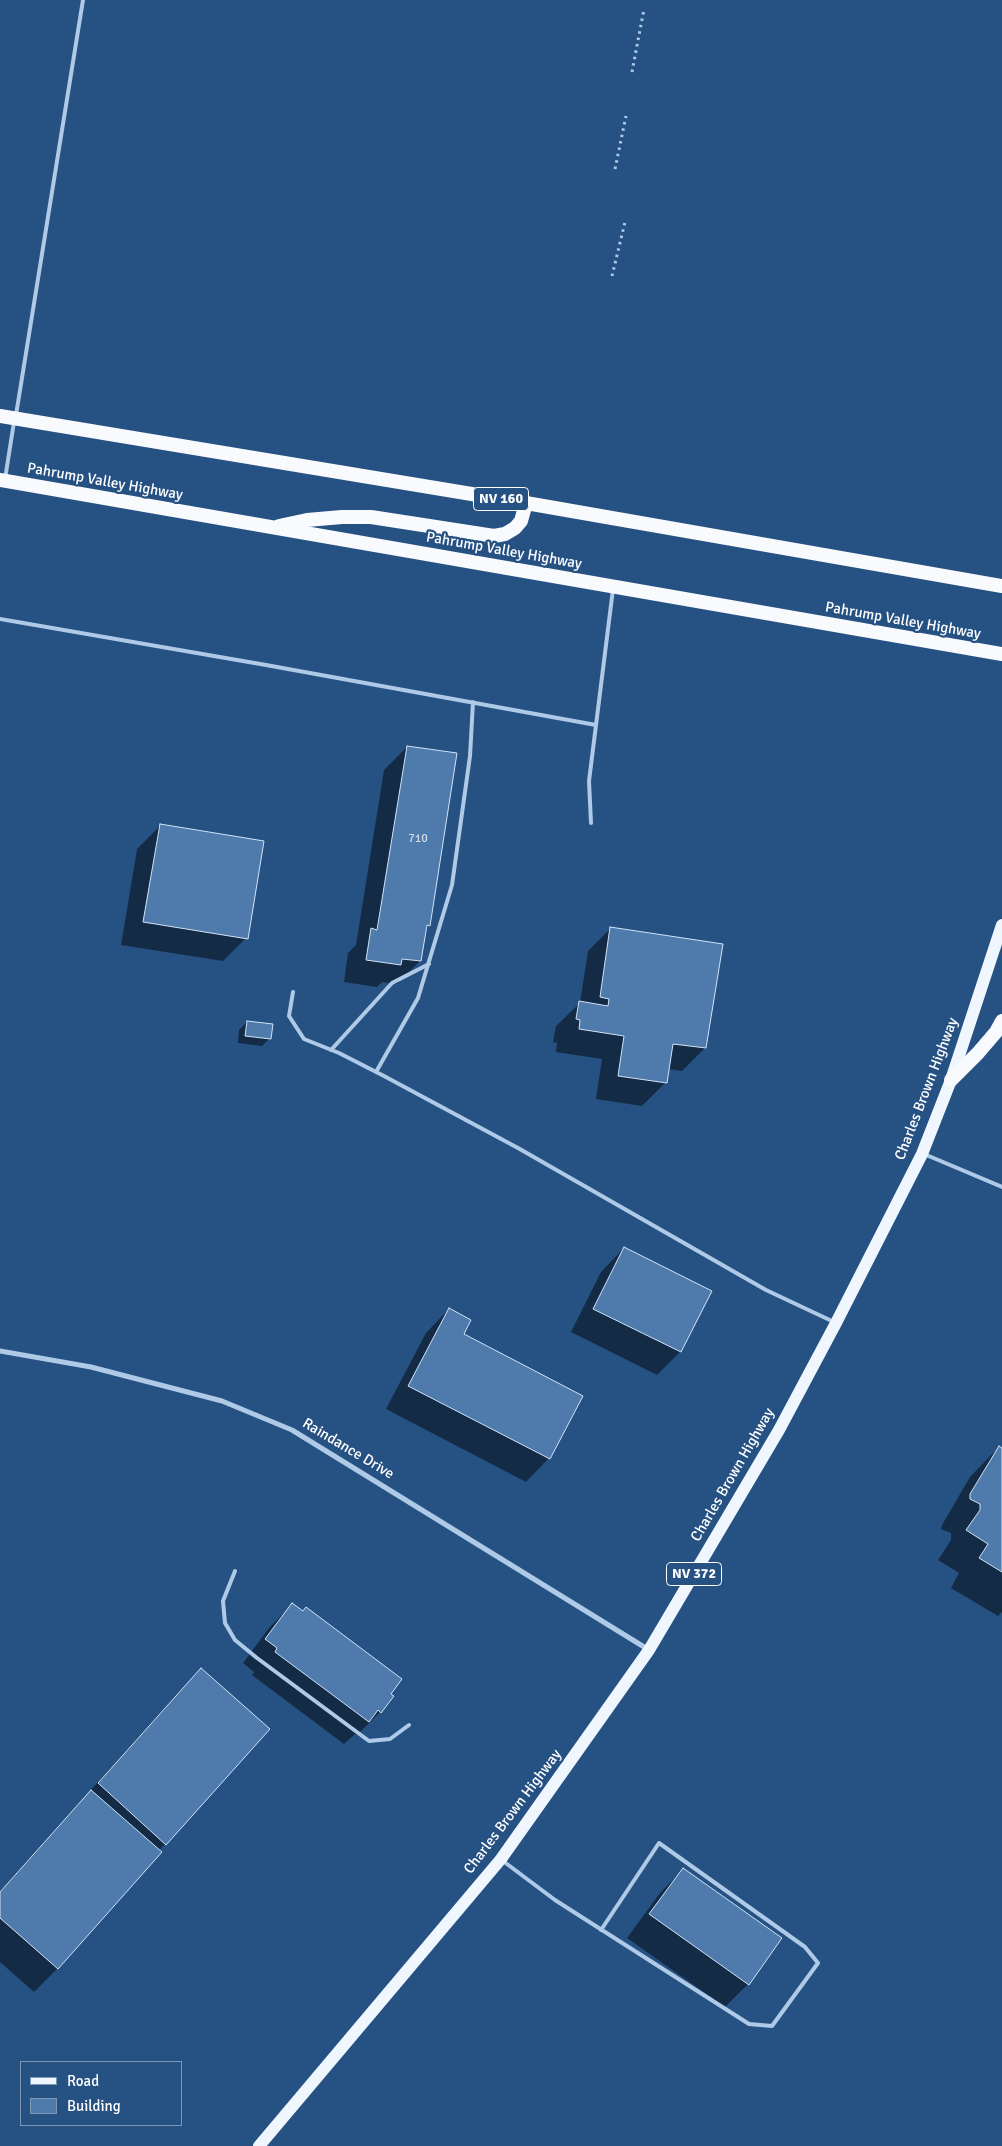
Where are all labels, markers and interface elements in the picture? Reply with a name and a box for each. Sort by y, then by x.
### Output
street label: Pahrump Valley Highway [26,459,184,505]
road number: NV 160 [474,488,528,510]
street label: Pahrump Valley Highway [425,528,583,574]
street label: Pahrump Valley Highway [824,598,982,644]
house number: 710 [408,832,428,846]
street label: Charles Brown Highway [892,1015,962,1163]
street label: Charles Brown Highway [687,1405,779,1545]
street label: Raindance Drive [299,1415,397,1483]
road number: NV 372 [666,1562,722,1586]
street label: Charles Brown Highway [460,1746,566,1878]
legend [20,2061,182,2126]
text: Road [67,2072,99,2090]
text: Building [67,2097,121,2115]

